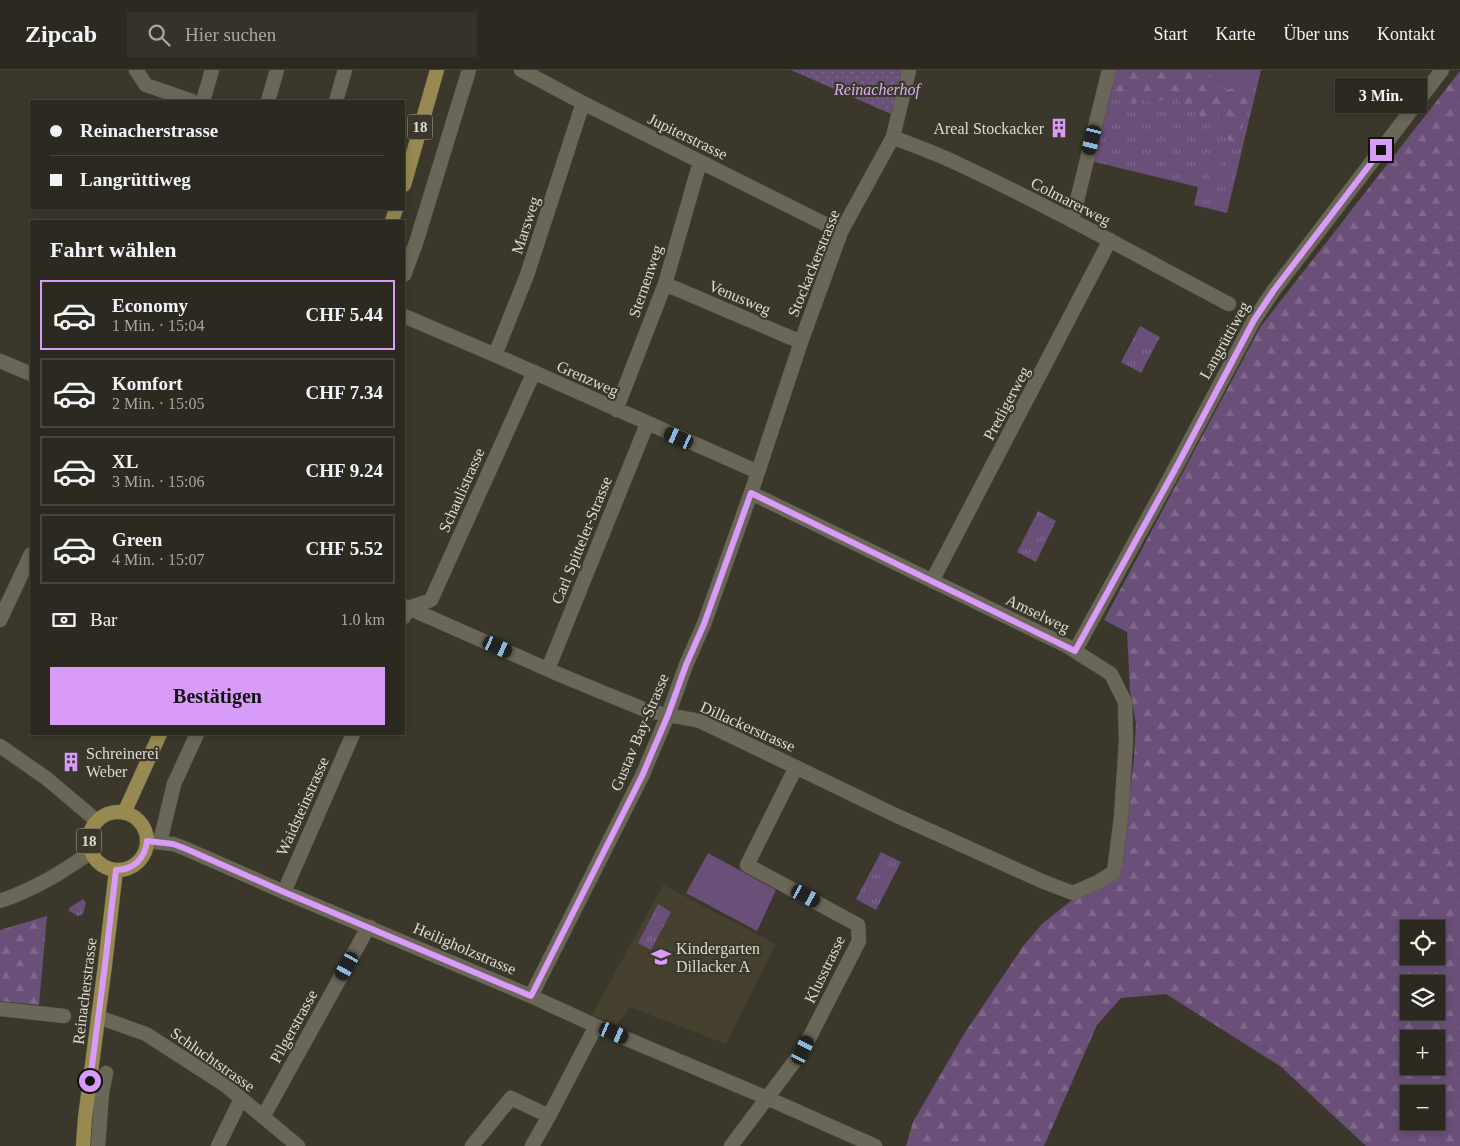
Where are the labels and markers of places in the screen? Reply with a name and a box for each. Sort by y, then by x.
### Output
building icon: Areal Stockacker [1048,117,1070,139]
place label: Areal Stockacker [933,120,1045,137]
place label: Schreinerei Weber [86,745,159,780]
building icon: Schreinerei Weber [60,751,82,773]
place label: Kindergarten Dillacker A [676,940,760,975]
school or university icon: Kindergarten Dillacker A [650,946,672,968]

